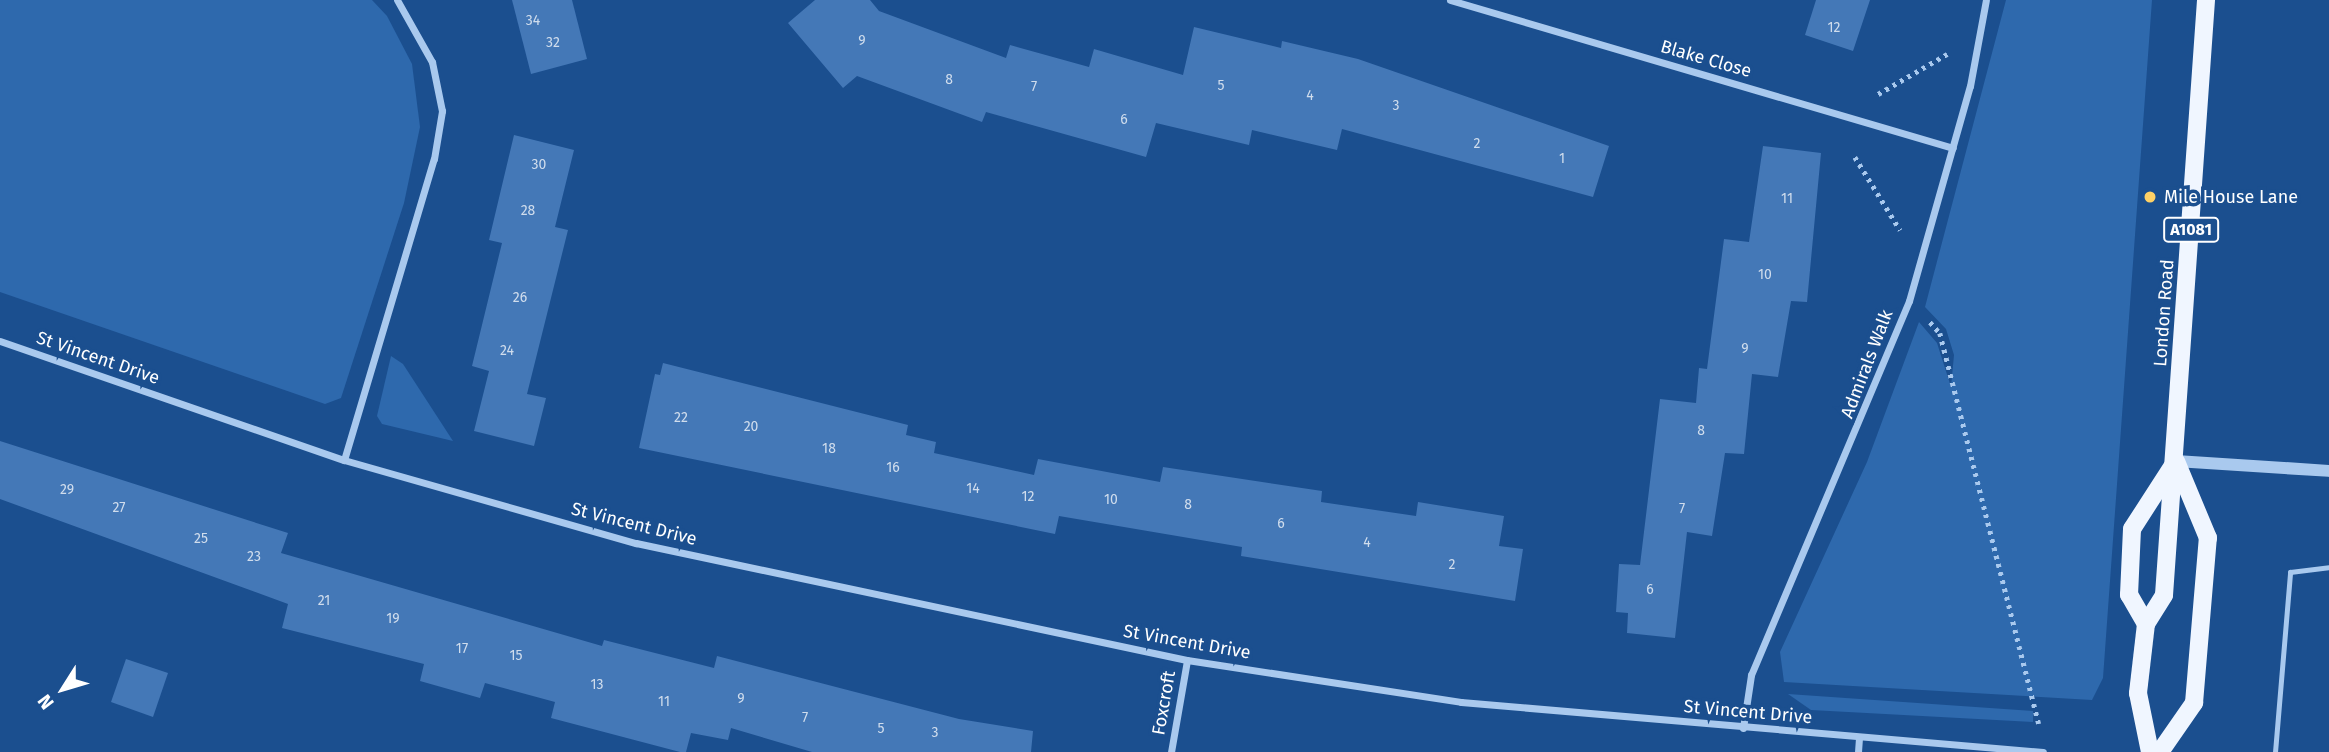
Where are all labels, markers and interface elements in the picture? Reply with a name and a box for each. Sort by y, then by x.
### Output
house number: 34 [526,13,540,29]
house number: 12 [1828,20,1840,36]
house number: 9 [858,33,866,49]
house number: 32 [546,35,560,51]
street label: Blake Close [1658,36,1754,82]
house number: 8 [945,72,953,88]
house number: 5 [1217,78,1225,94]
house number: 7 [1031,79,1037,95]
house number: 4 [1306,88,1314,104]
house number: 3 [1393,98,1399,114]
house number: 6 [1120,112,1128,128]
house number: 2 [1474,136,1480,152]
house number: 1 [1559,151,1565,167]
house number: 30 [532,157,546,173]
place label: Mile House Lane [2164,186,2298,208]
marker: Mile House Lane [2142,189,2158,205]
house number: 11 [1781,191,1793,207]
house number: 28 [521,203,535,219]
road number: A1081 [2163,218,2219,242]
street label: London Road [2149,259,2179,367]
house number: 10 [1758,267,1772,283]
house number: 26 [513,290,527,306]
street label: Admirals Walk [1836,307,1898,421]
street label: St Vincent Drive [34,327,162,389]
house number: 9 [1741,341,1749,357]
house number: 24 [500,343,514,359]
house number: 22 [674,410,688,426]
house number: 20 [744,419,758,435]
house number: 8 [1697,423,1705,439]
house number: 18 [822,441,836,457]
house number: 16 [886,460,900,476]
house number: 14 [966,481,980,497]
house number: 29 [60,482,74,498]
house number: 12 [1022,489,1034,505]
house number: 10 [1104,492,1118,508]
house number: 8 [1184,497,1192,513]
street label: St Vincent Drive [569,498,699,550]
house number: 27 [112,500,126,516]
house number: 7 [1679,501,1685,517]
house number: 6 [1277,516,1285,532]
house number: 25 [194,531,208,547]
house number: 4 [1363,535,1371,551]
house number: 23 [247,549,261,565]
house number: 2 [1449,557,1455,573]
house number: 6 [1646,582,1654,598]
house number: 21 [318,593,330,609]
house number: 19 [386,611,400,627]
street label: St Vincent Drive [1122,620,1252,664]
house number: 17 [456,641,468,657]
house number: 15 [509,648,523,664]
north arrow [28,654,98,724]
street label: Foxcroft [1148,669,1180,737]
house number: 13 [590,677,604,693]
text: N [33,690,59,714]
house number: 9 [737,691,745,707]
house number: 11 [658,694,670,710]
street label: St Vincent Drive [1683,696,1813,728]
house number: 7 [802,710,808,726]
house number: 5 [877,721,885,737]
house number: 3 [932,725,938,741]

